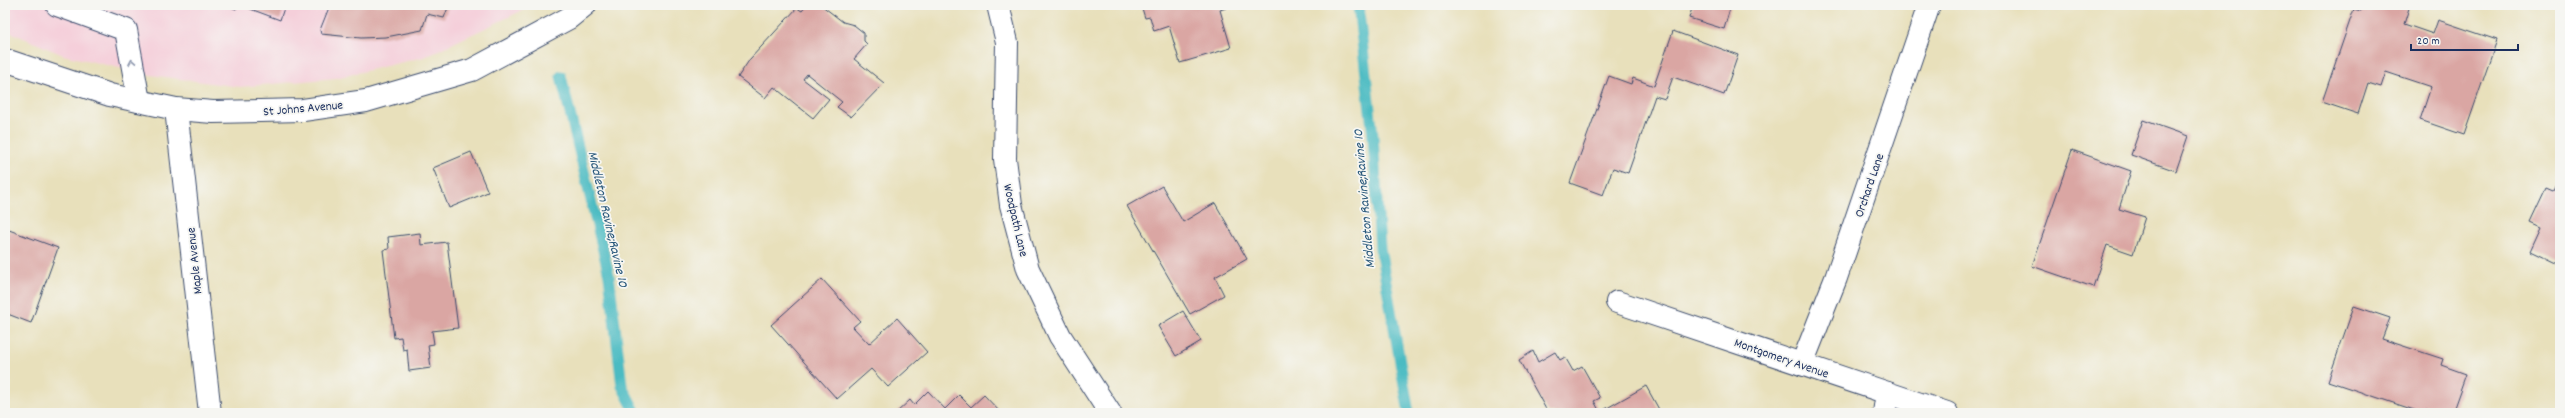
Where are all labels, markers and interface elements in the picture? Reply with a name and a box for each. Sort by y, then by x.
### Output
scale bar [2411,26,2518,52]
text: 20 m [2417,33,2440,50]
one-way arrow [128,59,137,65]
street label: St Johns Avenue [263,97,344,122]
water label: Middleton Ravine;Ravine 10 [1349,127,1381,269]
water label: Middleton Ravine;Ravine 10 [582,149,633,291]
street label: Orchard Lane [1851,151,1890,220]
street label: Woodpath Lane [997,182,1032,259]
street label: Maple Avenue [183,226,208,295]
street label: Montgomery Avenue [1731,334,1831,385]

